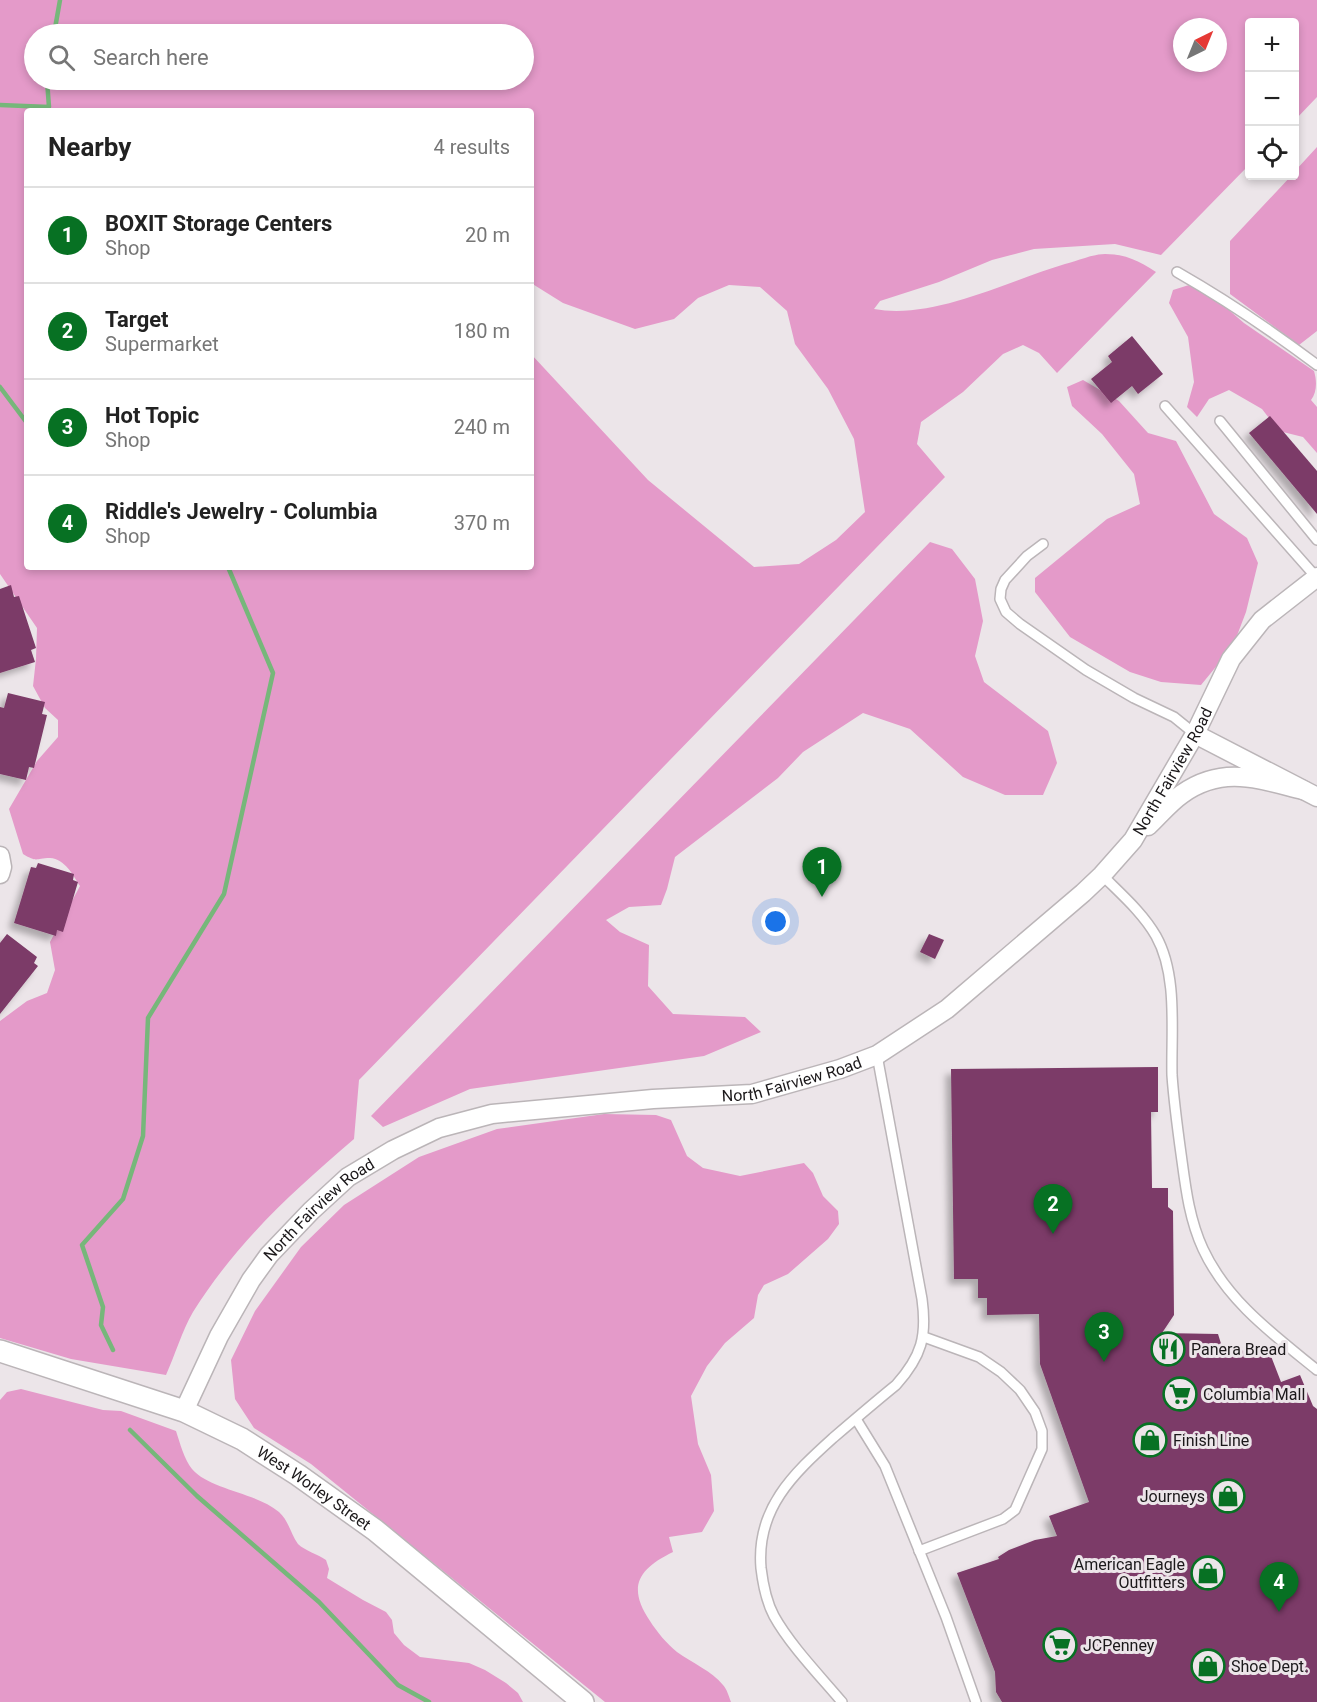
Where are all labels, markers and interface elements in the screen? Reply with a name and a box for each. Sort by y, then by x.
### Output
north arrow [1173,18,1227,72]
map controls [1245,18,1299,180]
button: + [1245,18,1299,72]
search box [24,24,534,90]
icon: search [45,41,78,74]
text: Search here [93,45,209,70]
button: − [1245,72,1299,126]
button: locate [1245,126,1299,180]
text: Nearby [48,132,131,162]
text: 4 results [434,135,510,159]
text: BOXIT Storage Centers [105,211,332,236]
text: 1 [62,223,73,247]
text: 20 m [465,223,510,247]
text: Shop [105,236,151,260]
text: Target [105,307,169,332]
text: 2 [62,319,73,343]
text: 180 m [454,319,510,343]
text: Supermarket [105,332,219,356]
text: Hot Topic [105,403,199,428]
text: 3 [62,415,73,439]
text: 240 m [454,415,510,439]
text: Shop [105,428,151,452]
text: Riddle's Jewelry - Columbia [105,499,378,524]
text: 4 [62,511,73,535]
text: 370 m [454,511,510,535]
text: Shop [105,524,151,548]
street label: North Fairview Road [1128,704,1216,839]
pin: 1 [802,848,842,897]
your location [761,907,790,936]
street label: North Fairview Road [721,1052,864,1105]
street label: North Fairview Road [259,1154,378,1264]
pin: 2 [1034,1184,1072,1234]
pin: 3 [1084,1312,1124,1362]
restaurant icon: Panera Bread [1150,1331,1186,1367]
place label: Panera Bread [1191,1340,1286,1359]
supermarket icon: Columbia Mall [1162,1376,1198,1412]
place label: Columbia Mall [1203,1385,1305,1404]
shop icon: Finish Line [1132,1422,1168,1458]
place label: Finish Line [1173,1431,1249,1450]
street label: West Worley Street [254,1442,375,1534]
shop icon: Journeys [1210,1478,1246,1514]
place label: Journeys [1140,1487,1205,1506]
place label: American Eagle Outfitters [1074,1555,1185,1592]
shop icon: American Eagle Outfitters [1190,1555,1226,1591]
pin: 4 [1260,1562,1298,1612]
supermarket icon: JCPenney [1042,1627,1078,1663]
place label: JCPenney [1083,1636,1155,1655]
shop icon: Shoe Dept. [1190,1648,1226,1684]
place label: Shoe Dept. [1231,1657,1308,1676]

